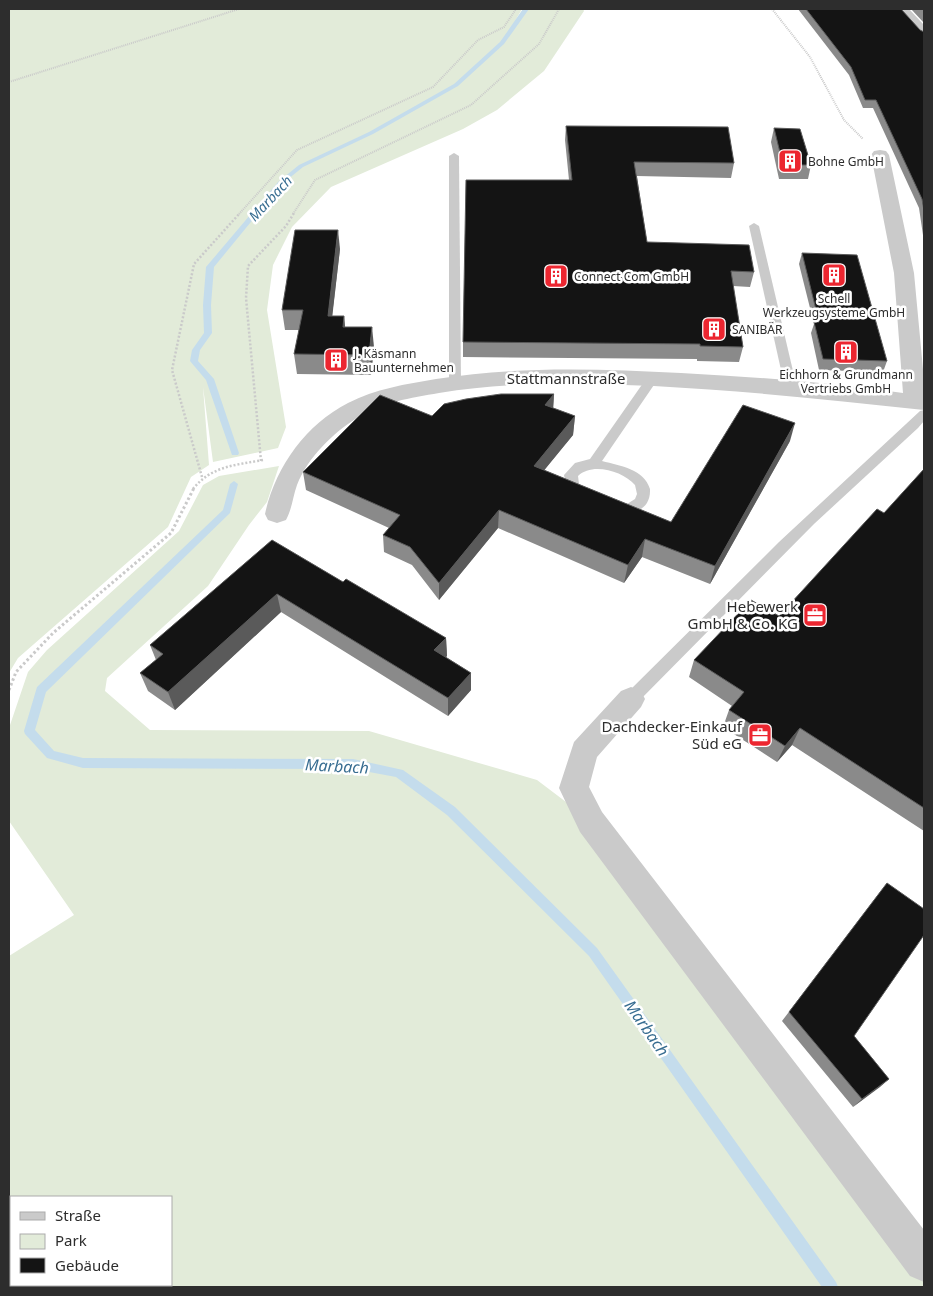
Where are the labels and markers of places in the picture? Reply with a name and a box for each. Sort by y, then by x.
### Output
building icon: Bohne GmbH [777,148,803,174]
place label: Bohne GmbH [808,153,884,170]
building icon: Schell Werkzeugsysteme GmbH [821,262,847,288]
building icon: Connect Com GmbH [543,263,569,289]
place label: Connect Com GmbH [574,268,689,285]
place label: Schell Werkzeugsysteme GmbH [763,290,905,321]
building icon: SANIBÄR [701,316,727,342]
place label: SANIBÄR [732,321,783,338]
building icon: Eichhorn & Grundmann Vertriebs GmbH [833,339,859,365]
place label: J. Käsmann Bauunternehmen [353,345,454,376]
building icon: J. Käsmann Bauunternehmen [323,347,349,373]
place label: Eichhorn & Grundmann Vertriebs GmbH [779,366,913,397]
place label: Hebewerk GmbH & Co. KG [688,596,798,633]
office icon: Hebewerk GmbH & Co. KG [802,602,828,628]
place label: Dachdecker-Einkauf Süd eG [601,716,743,753]
office icon: Dachdecker-Einkauf Süd eG [747,722,773,748]

